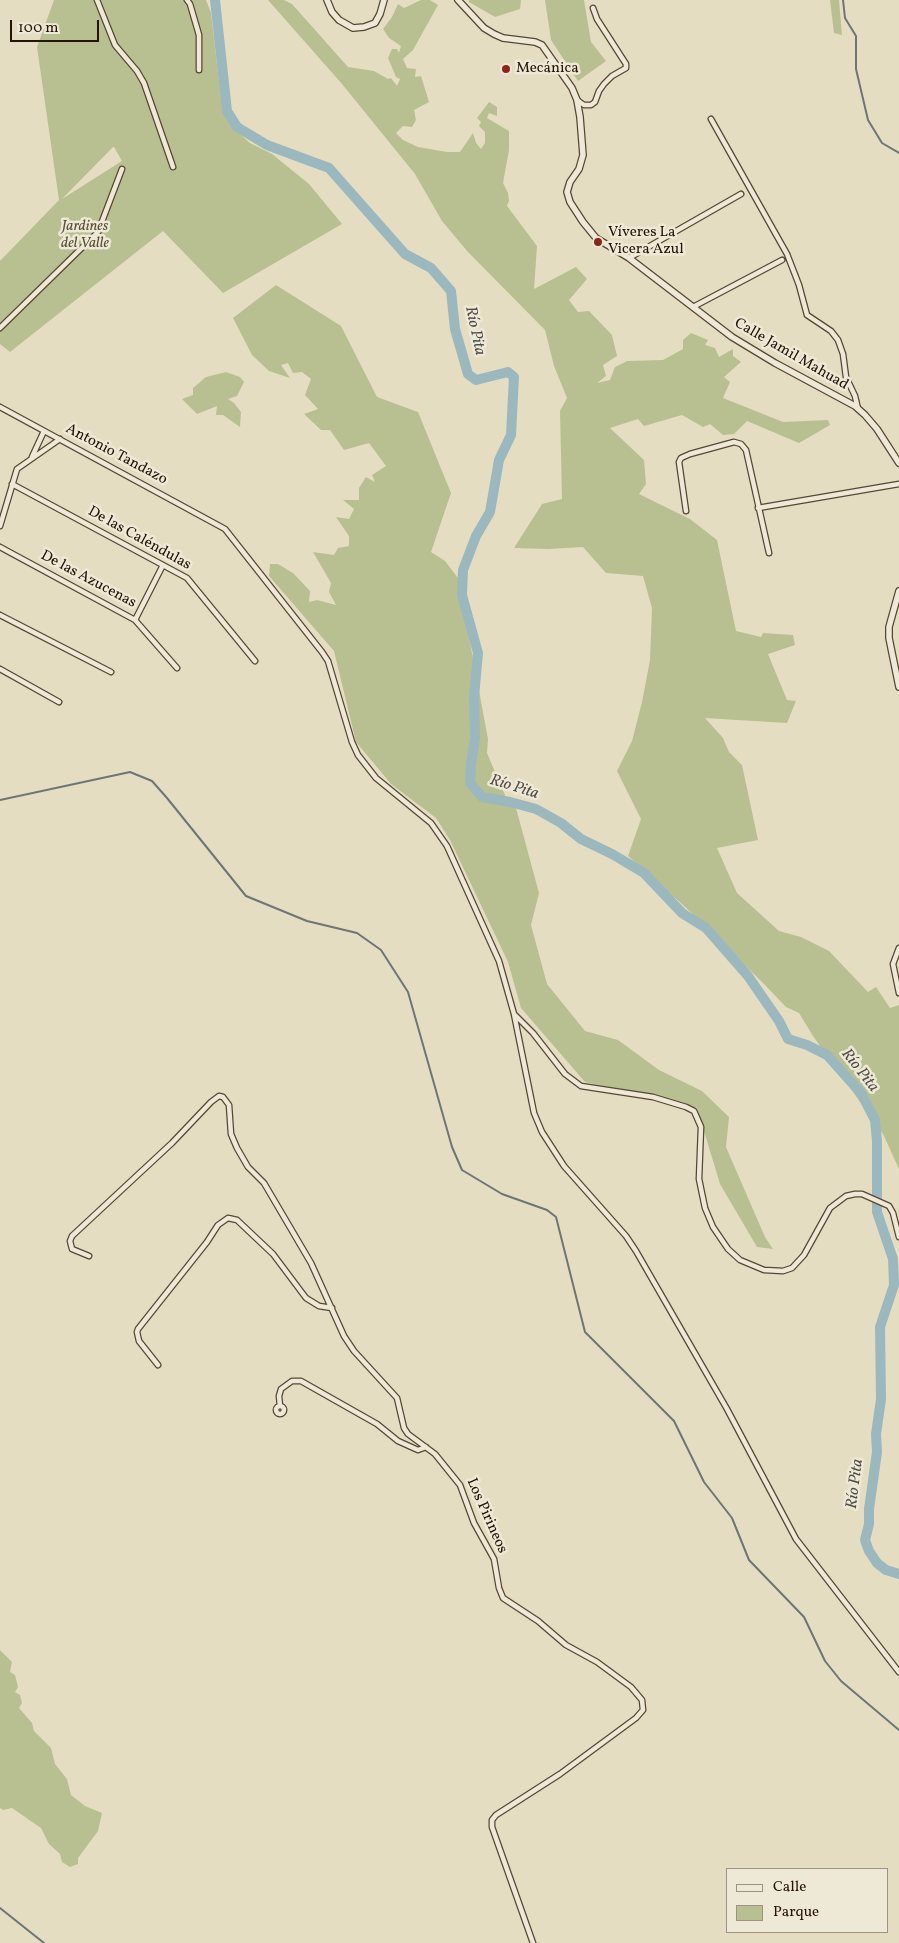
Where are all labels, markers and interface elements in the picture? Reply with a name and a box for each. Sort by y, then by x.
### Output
scale bar [12,10,101,42]
text: 100 m [18,18,58,39]
place label: Mecánica [516,60,579,78]
marker: Mecánica [500,63,512,75]
park label: Jardines del Valle [61,218,109,253]
place label: Víveres La Vicera Azul [608,224,684,259]
marker: Víveres La Vicera Azul [592,236,604,248]
water label: Río Pita [459,305,489,357]
street label: Calle Jamil Mahuad [731,315,851,395]
street label: Antonio Tandazo [62,421,170,489]
street label: De las Caléndulas [84,503,194,575]
street label: De las Azucenas [37,547,139,613]
water label: Río Pita [487,772,541,804]
water label: Río Pita [836,1045,882,1097]
water label: Río Pita [843,1458,869,1510]
street label: Los Pirineos [461,1476,511,1556]
legend [726,1868,889,1933]
text: Calle [773,1877,806,1898]
text: Parque [773,1902,819,1923]

